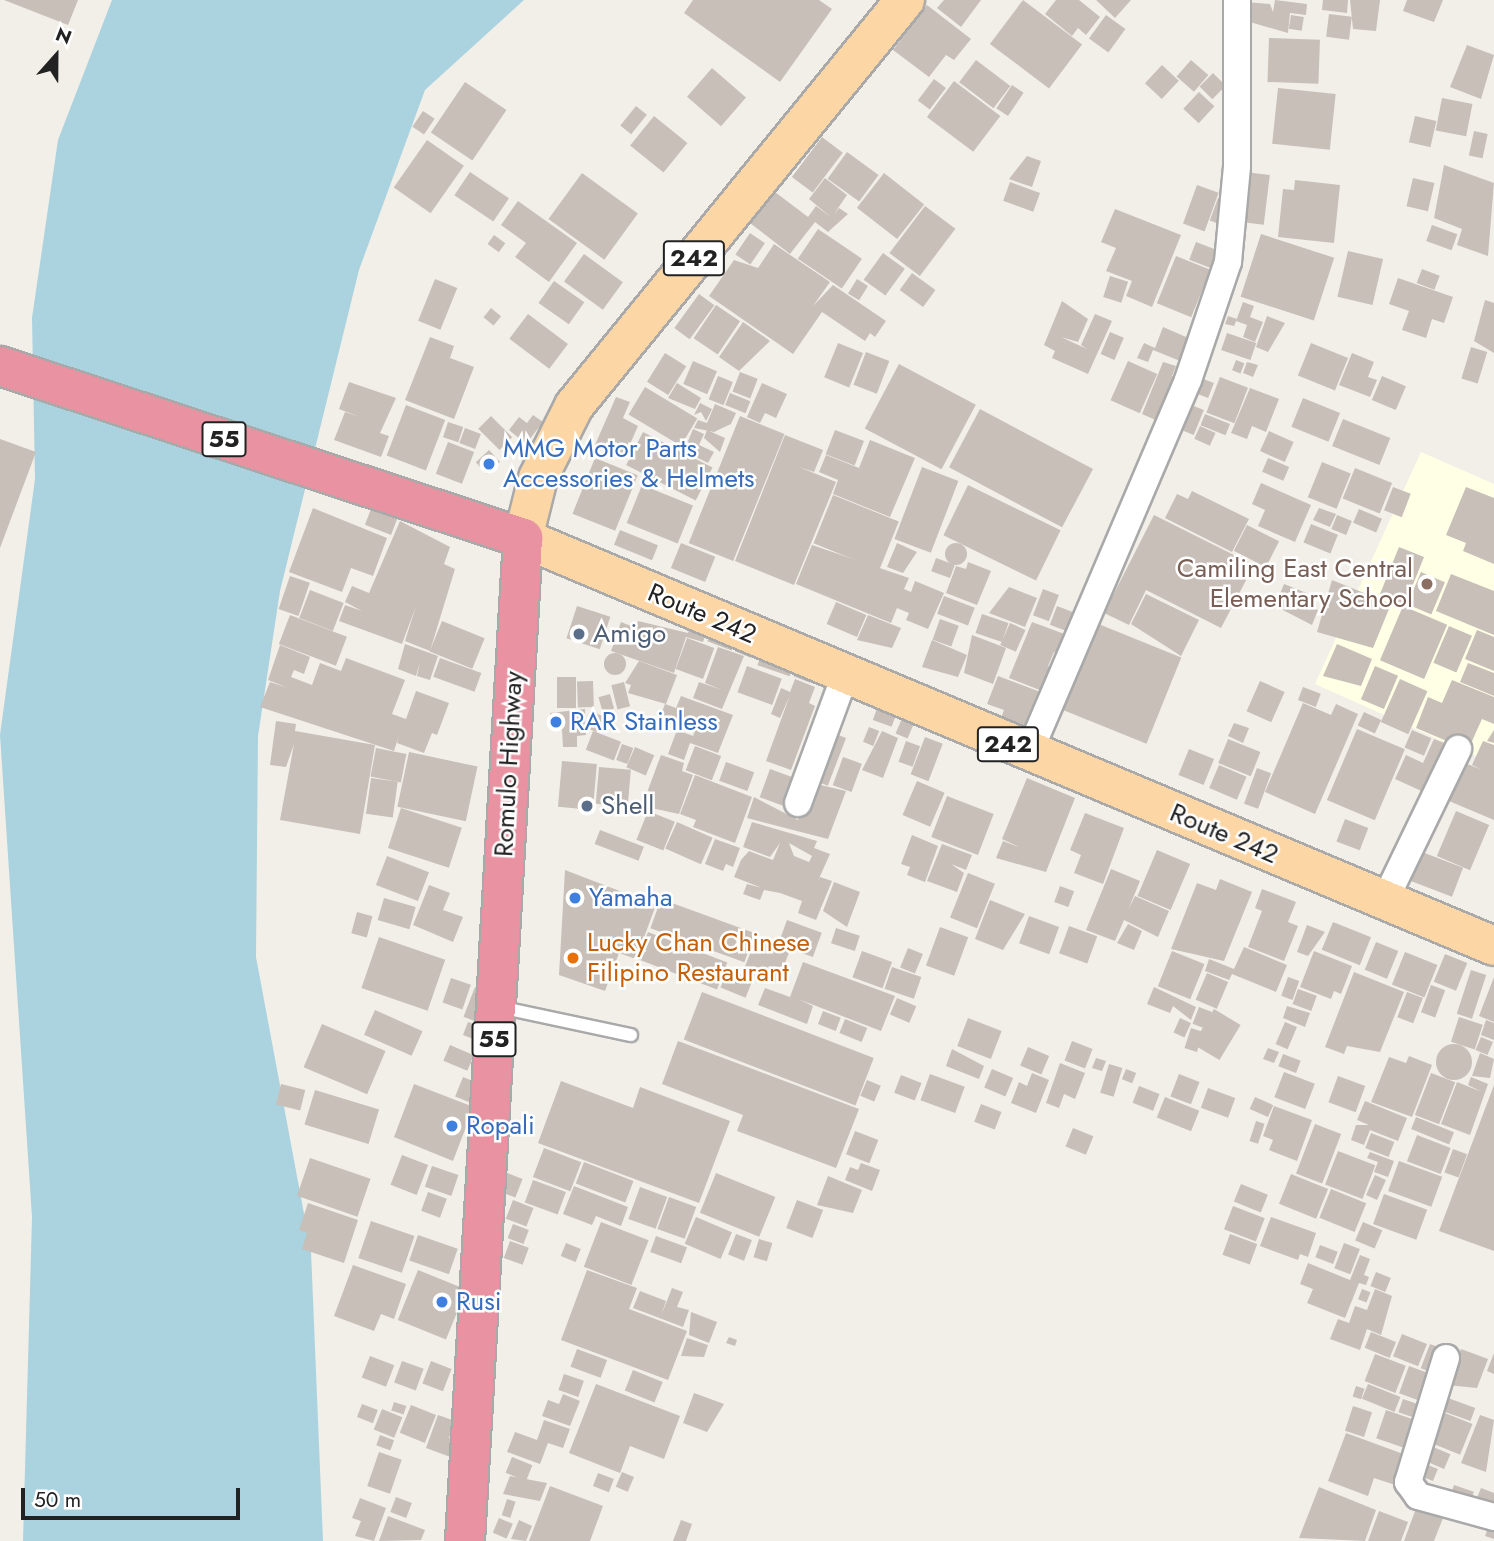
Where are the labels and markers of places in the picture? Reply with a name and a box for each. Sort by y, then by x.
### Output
place label: MMG Motor Parts Accessories & Helmets [503,433,755,494]
marker: MMG Motor Parts Accessories & Helmets [481,456,497,472]
place label: Camiling East Central Elementary School [1177,553,1413,614]
marker: Camiling East Central Elementary School [1419,576,1435,592]
place label: Amigo [593,618,666,650]
marker: Amigo [571,626,587,642]
place label: RAR Stainless [570,706,718,738]
marker: RAR Stainless [548,714,564,730]
place label: Shell [601,790,654,822]
marker: Shell [579,798,595,814]
place label: Yamaha [589,882,672,914]
marker: Yamaha [567,890,583,906]
place label: Lucky Chan Chinese Filipino Restaurant [587,927,810,988]
marker: Lucky Chan Chinese Filipino Restaurant [565,950,581,966]
place label: Ropali [466,1110,535,1142]
marker: Ropali [444,1118,460,1134]
place label: Rusi [456,1286,501,1318]
marker: Rusi [434,1294,450,1310]

